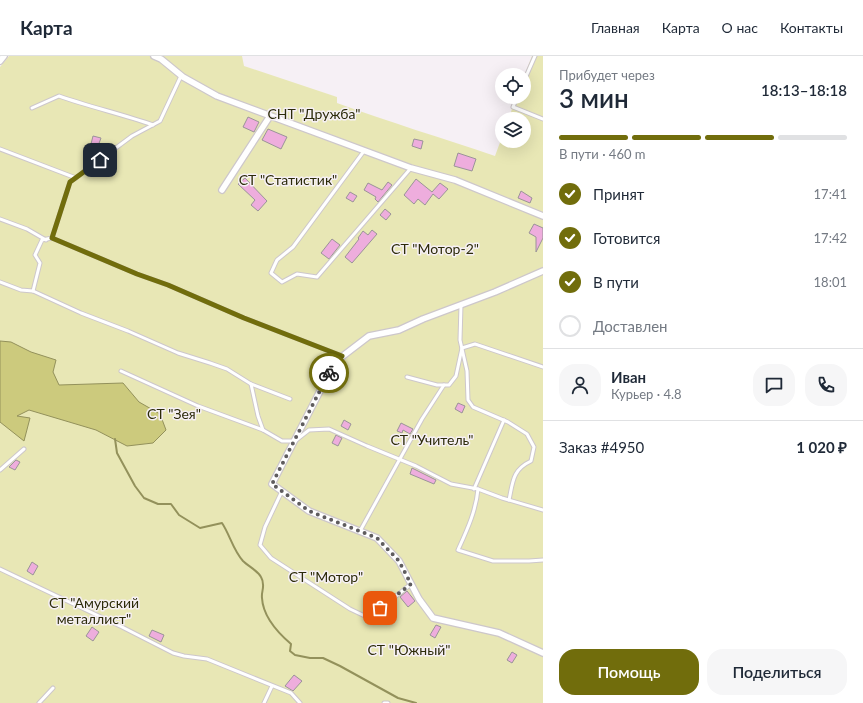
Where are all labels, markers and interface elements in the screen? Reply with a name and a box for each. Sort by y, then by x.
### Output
text: Карта [20,16,73,39]
text: Главная [591,19,640,36]
text: Карта [662,19,700,36]
text: О нас [722,19,758,36]
text: Контакты [780,19,843,36]
text: Прибудет через [559,67,655,83]
map controls [495,68,531,148]
button: locate [495,68,531,104]
text: 18:13–18:18 [761,81,847,99]
text: 3 мин [559,82,629,114]
park label: СНТ "Дружба" [267,105,361,122]
button: layers [495,112,531,148]
pin [83,143,117,177]
text: В пути · 460 m [559,146,645,162]
icon: home [89,149,111,171]
park label: СТ "Статистик" [239,171,337,188]
icon: check [559,183,581,205]
text: Принят [593,185,644,203]
text: 17:41 [814,186,847,202]
icon: check [559,227,581,249]
text: Готовится [593,229,660,247]
text: 17:42 [814,230,847,246]
park label: СТ "Мотор-2" [391,240,479,257]
icon: check [559,271,581,293]
text: В пути [593,273,639,291]
text: 18:01 [814,274,847,290]
text: Доставлен [593,317,668,335]
courier [309,353,349,393]
icon: bike [318,362,340,384]
button: person [559,364,601,406]
button: chat [753,364,795,406]
button: phone [805,364,847,406]
text: Иван [611,368,646,386]
text: Курьер · 4.8 [611,386,682,402]
park label: СТ "Зея" [147,405,201,422]
park label: СТ "Учитель" [391,431,473,448]
text: Заказ #4950 [559,438,644,456]
text: 1 020 ₽ [796,438,847,456]
park label: СТ "Мотор" [289,568,363,585]
pin [363,591,397,625]
park label: СТ "Амурский металлист" [49,594,139,627]
icon: bag [369,597,391,619]
park label: СТ "Южный" [368,641,451,658]
button: Помощь [559,649,699,695]
button: Поделиться [707,649,847,695]

